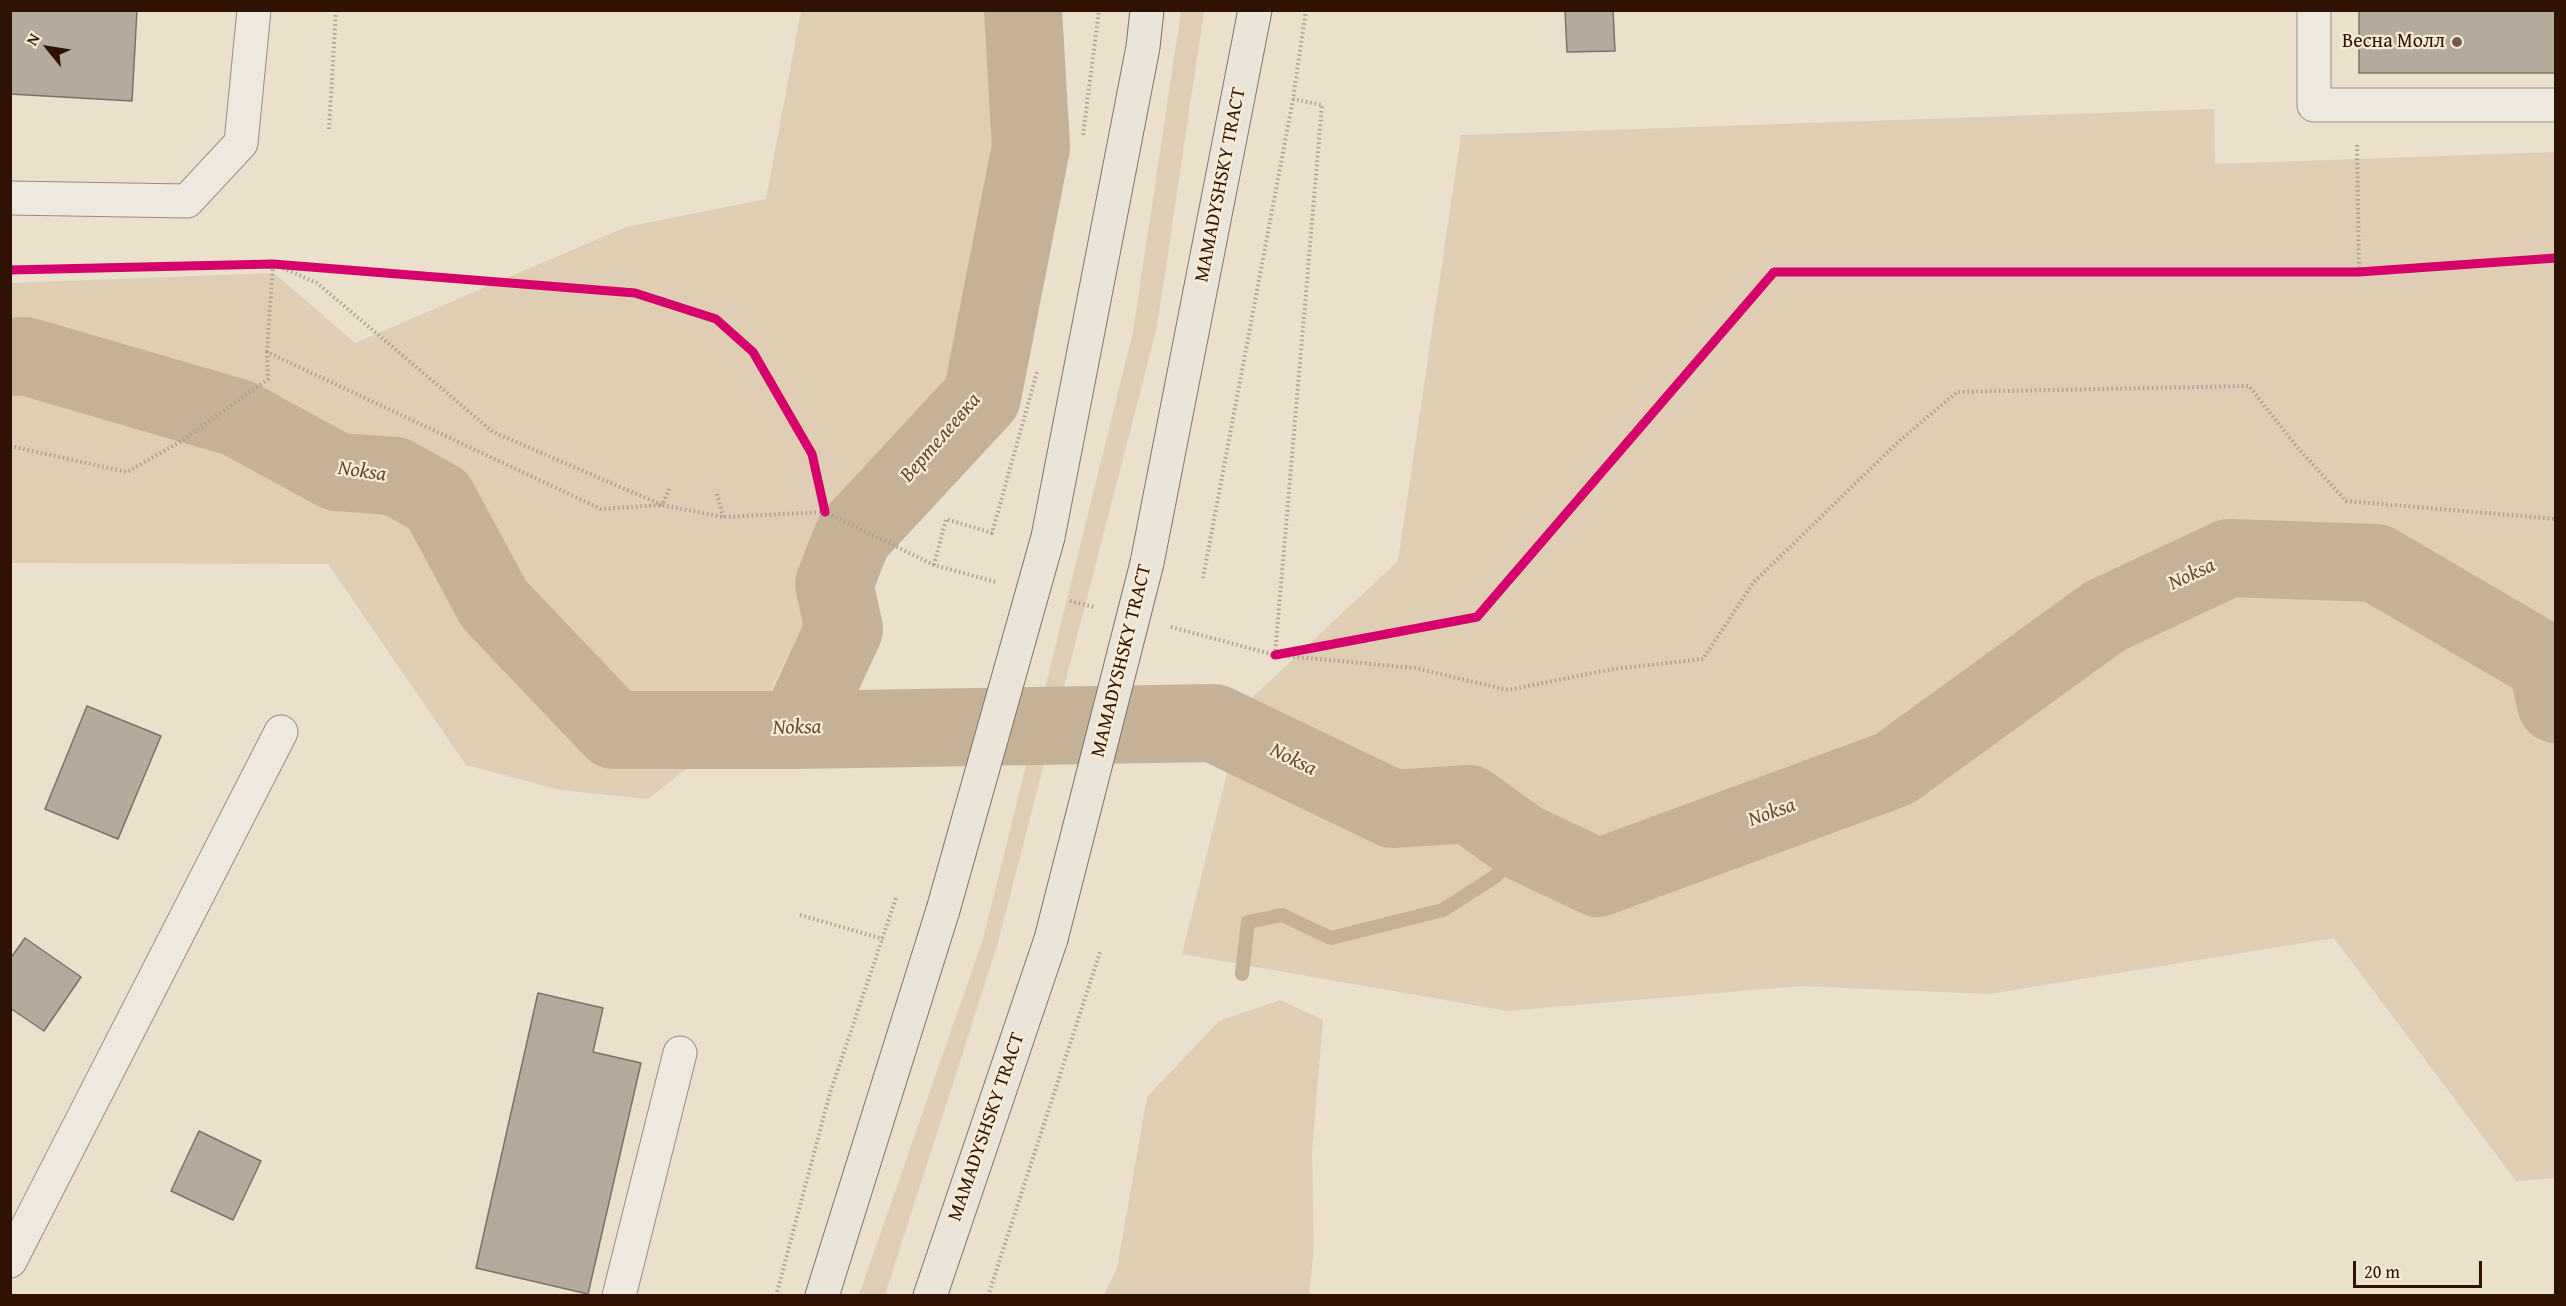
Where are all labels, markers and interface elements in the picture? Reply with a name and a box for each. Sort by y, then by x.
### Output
north arrow [18,18,78,78]
text: N [19,28,45,50]
place label: Весна Молл [2342,30,2445,54]
marker: Весна Молл [2450,35,2464,49]
street label: MAMADYSHSKY TRACT [1190,86,1252,284]
water label: Вертелеевка [895,388,987,488]
water label: Noksa [336,456,388,488]
water label: Noksa [2165,553,2219,597]
street label: MAMADYSHSKY TRACT [1086,562,1158,760]
water label: Noksa [772,715,822,741]
water label: Noksa [1266,738,1320,782]
water label: Noksa [1745,793,1799,833]
street label: MAMADYSHSKY TRACT [943,1030,1031,1224]
scale bar [2356,1249,2485,1287]
text: 20 m [2364,1258,2400,1285]

